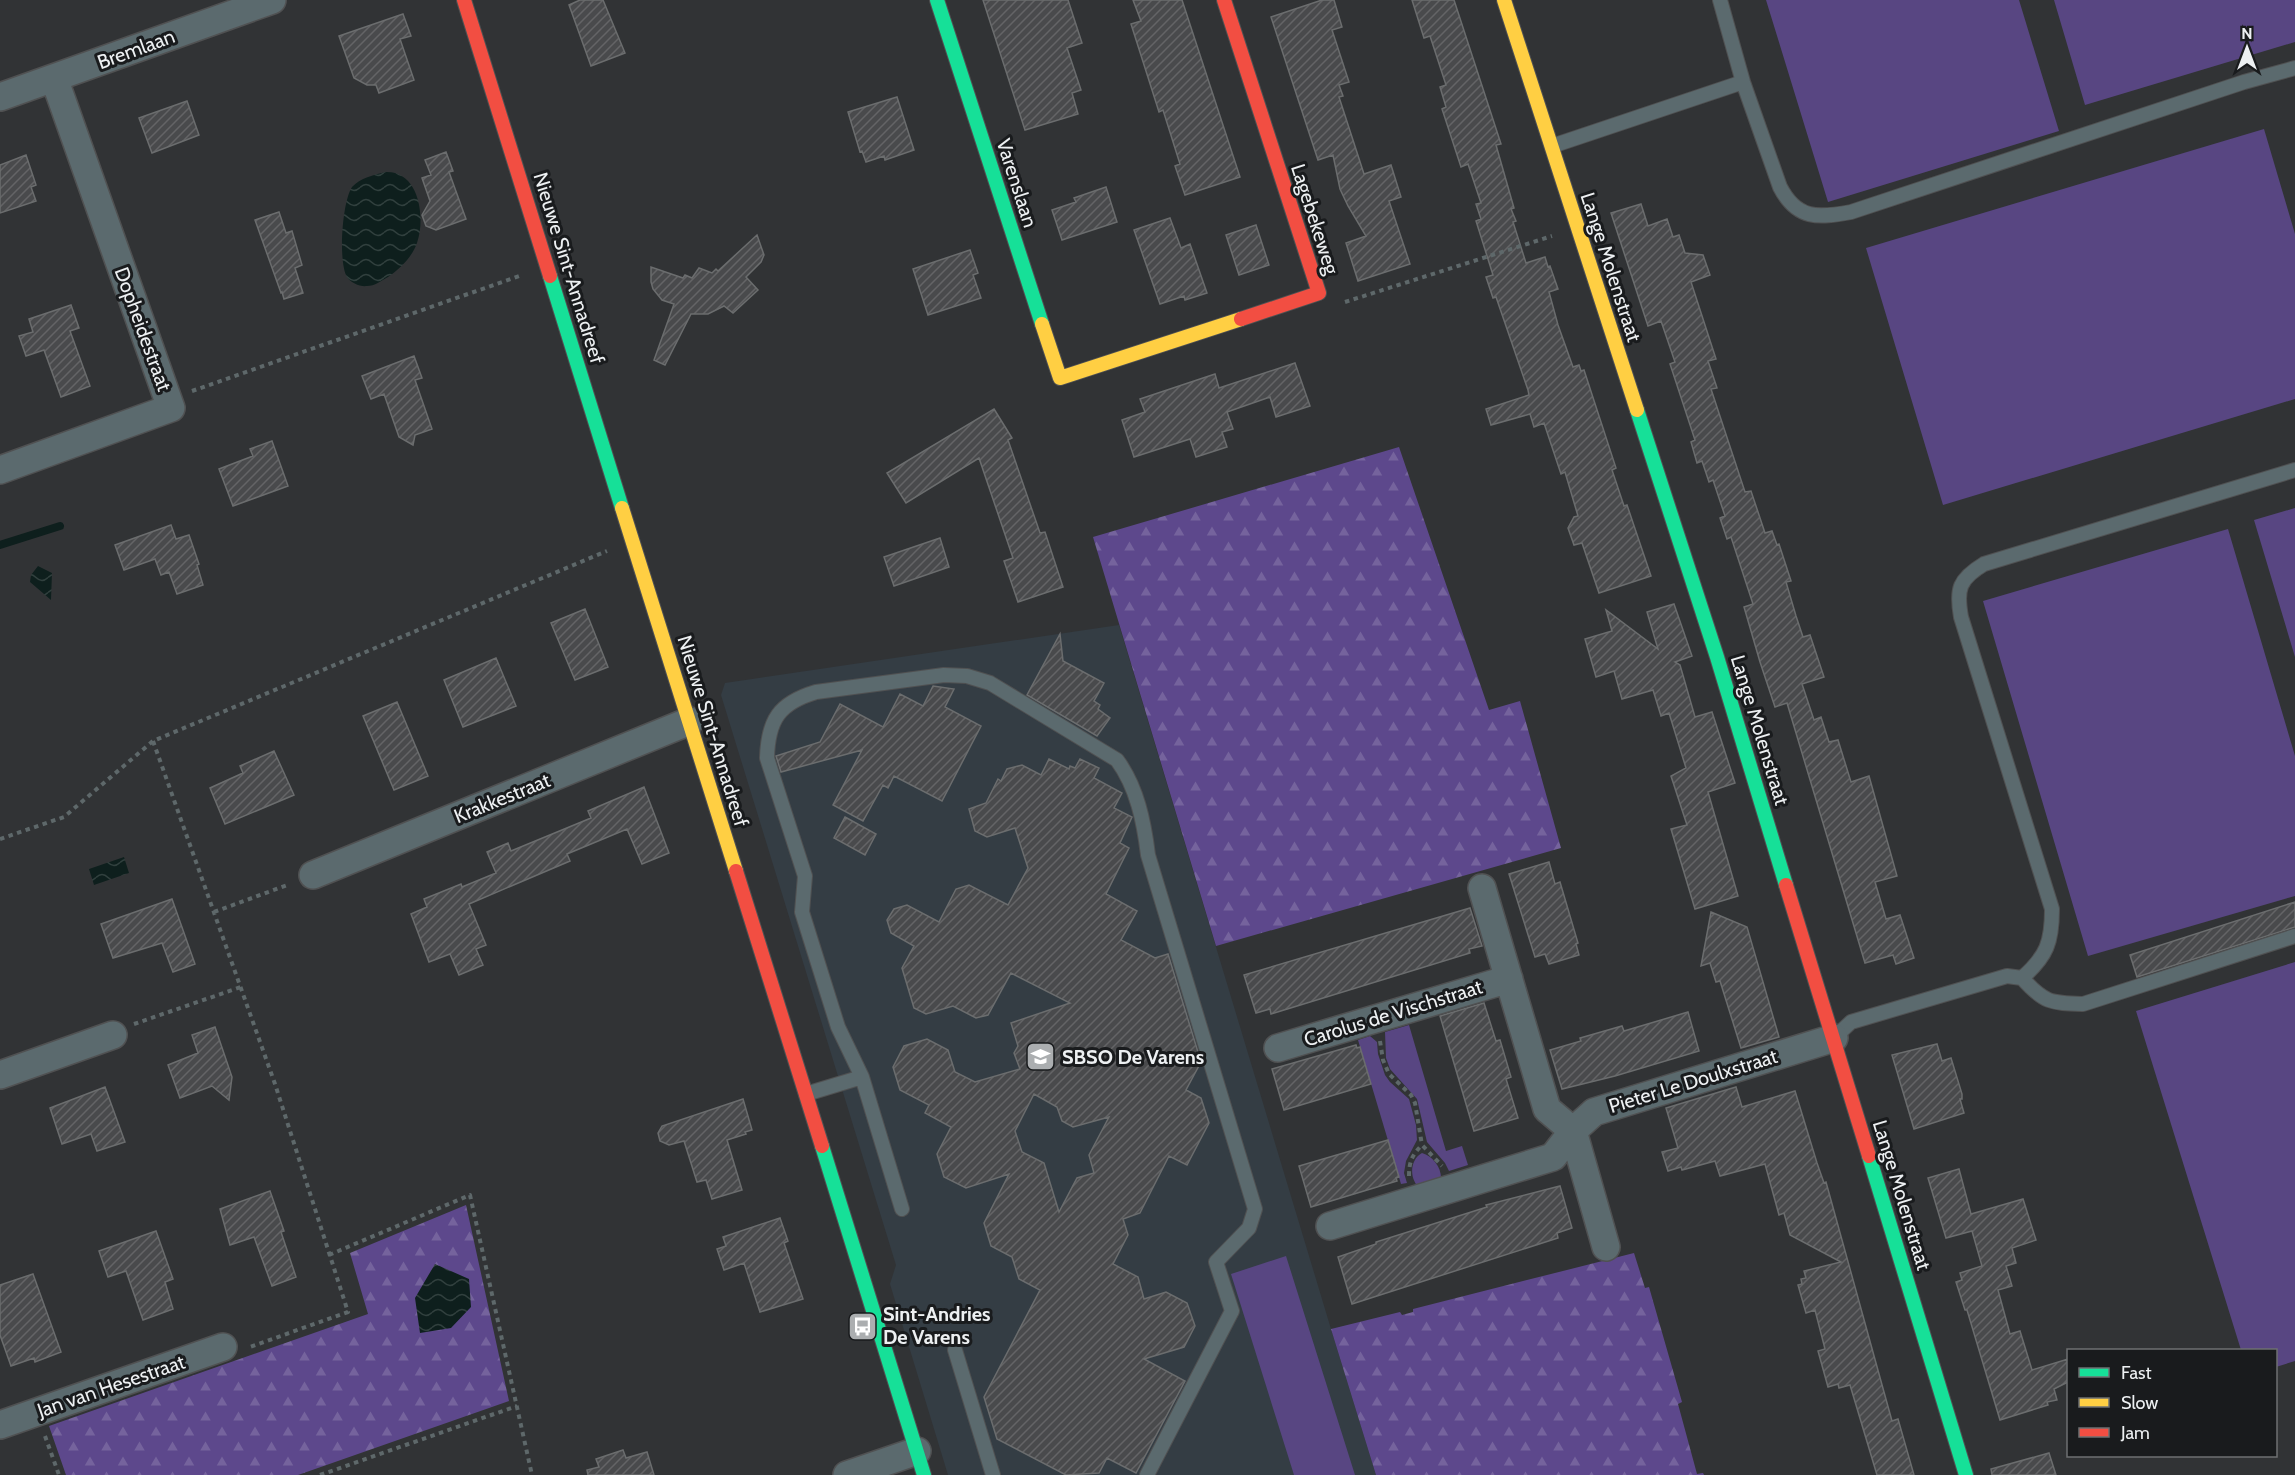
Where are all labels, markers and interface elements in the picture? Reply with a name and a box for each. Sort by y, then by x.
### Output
north arrow [2217,18,2277,78]
street label: Bremlaan [94,24,178,74]
text: N [2241,24,2253,43]
street label: Varenslaan [991,136,1043,230]
street label: Lagebekeweg [1286,161,1344,278]
street label: Nieuwe Sint-Annadreef [528,170,610,367]
street label: Lange Molenstraat [1576,189,1647,345]
street label: Dopheidestraat [109,264,177,394]
street label: Nieuwe Sint-Annadreef [672,633,754,830]
street label: Lange Molenstraat [1726,652,1794,808]
street label: Krakkestraat [450,768,554,828]
street label: Carolus de Vischstraat [1301,974,1485,1052]
school or university icon: SBSO De Varens [1025,1041,1057,1073]
street label: Pieter Le Doulxstraat [1606,1044,1780,1118]
place label: SBSO De Varens [1062,1045,1204,1069]
street label: Lange Molenstraat [1868,1117,1936,1273]
place label: Sint-Andries De Varens [883,1302,991,1349]
bus stop icon: Sint-Andries De Varens [846,1310,878,1342]
street label: Jan van Hesestraat [33,1349,188,1423]
legend [2067,1349,2277,1457]
text: Fast [2121,1362,2152,1384]
text: Slow [2121,1392,2158,1414]
text: Jam [2120,1422,2150,1444]

